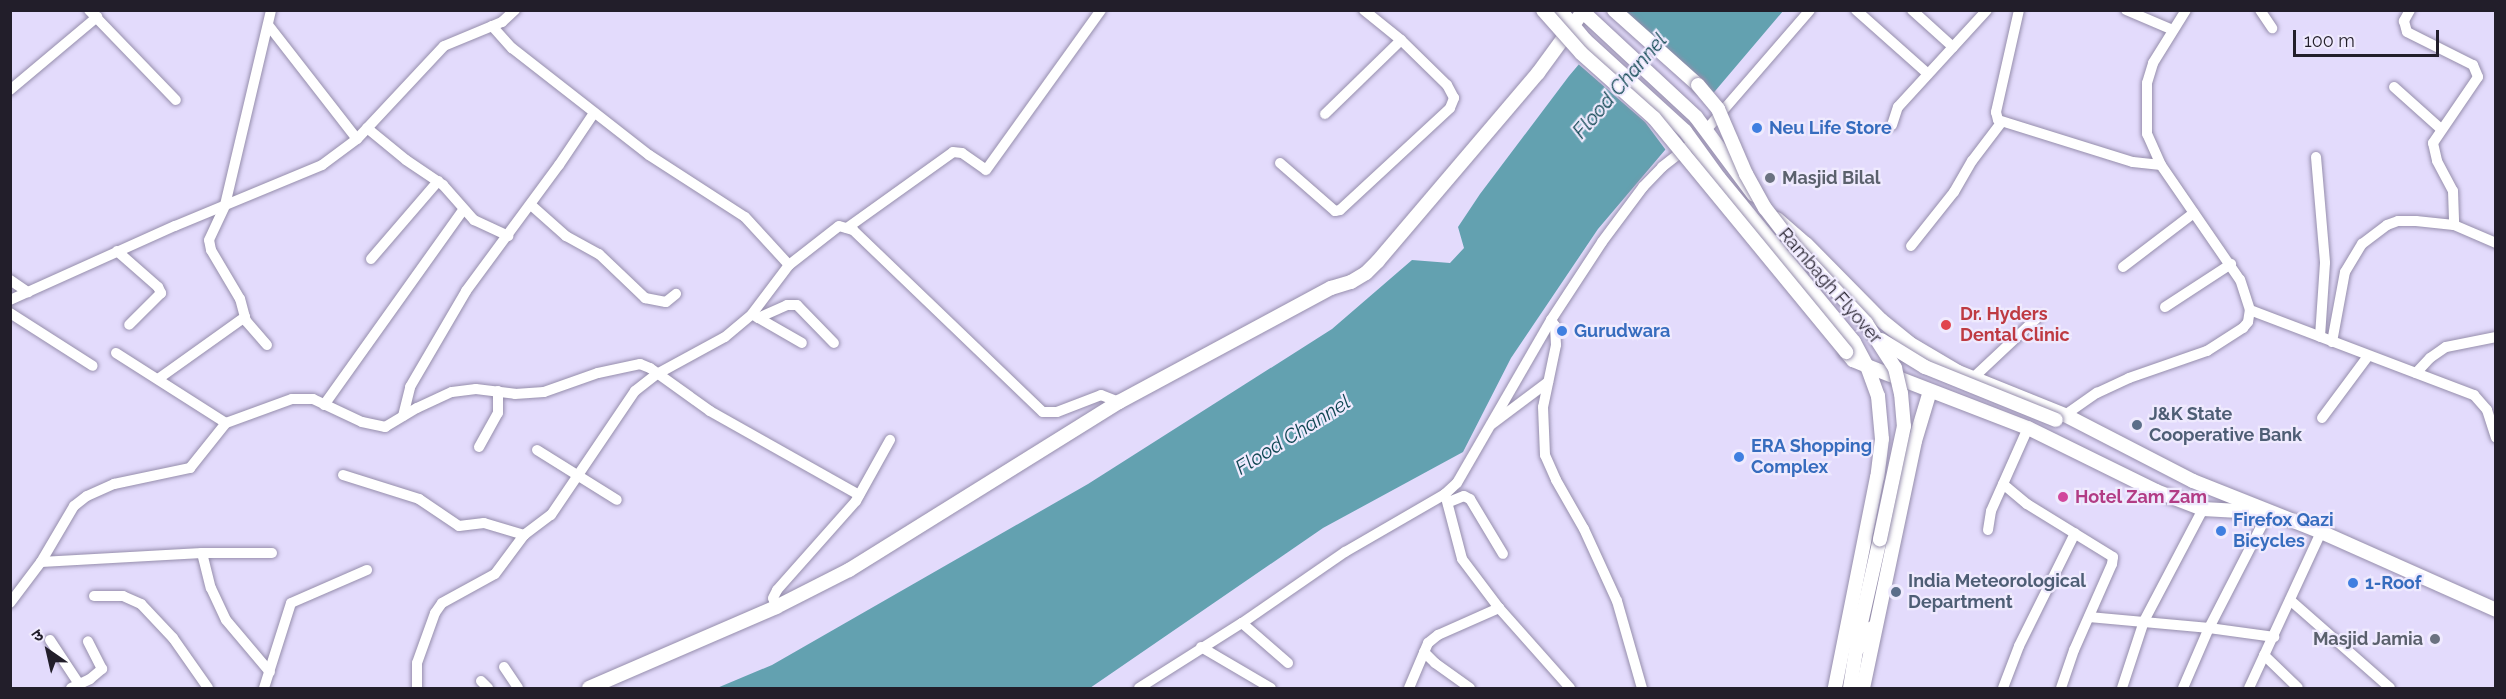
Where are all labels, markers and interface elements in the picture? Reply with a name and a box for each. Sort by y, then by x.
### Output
scale bar [2296,18,2442,56]
water label: Flood Channel [1568,29,1672,143]
text: 100 m [2304,30,2355,51]
place label: Neu Life Store [1769,117,1892,139]
marker: Neu Life Store [1750,121,1764,135]
place label: Masjid Bilal [1782,167,1880,189]
marker: Masjid Bilal [1763,171,1777,185]
street label: Rambagh Flyover [1774,224,1886,348]
place label: Dr. Hyders Dental Clinic [1960,304,2070,346]
marker: Dr. Hyders Dental Clinic [1937,316,1955,334]
place label: Gurudwara [1574,320,1670,342]
marker: Gurudwara [1555,324,1569,338]
water label: Flood Channel [1231,390,1355,480]
place label: J&K State Cooperative Bank [2149,404,2302,446]
marker: J&K State Cooperative Bank [2130,418,2144,432]
place label: ERA Shopping Complex [1751,436,1873,478]
marker: ERA Shopping Complex [1732,450,1746,464]
place label: Hotel Zam Zam [2075,486,2208,508]
marker: Hotel Zam Zam [2056,490,2070,504]
place label: Firefox Qazi Bicycles [2233,510,2334,552]
marker: Firefox Qazi Bicycles [2214,524,2228,538]
place label: India Meteorological Department [1908,571,2086,614]
place label: 1-Roof [2365,572,2421,594]
marker: 1-Roof [2346,576,2360,590]
marker: India Meteorological Department [1889,585,1903,599]
north arrow [18,621,78,681]
text: उ [28,625,47,646]
place label: Masjid Jamia [2312,628,2423,650]
marker: Masjid Jamia [2428,632,2442,646]

